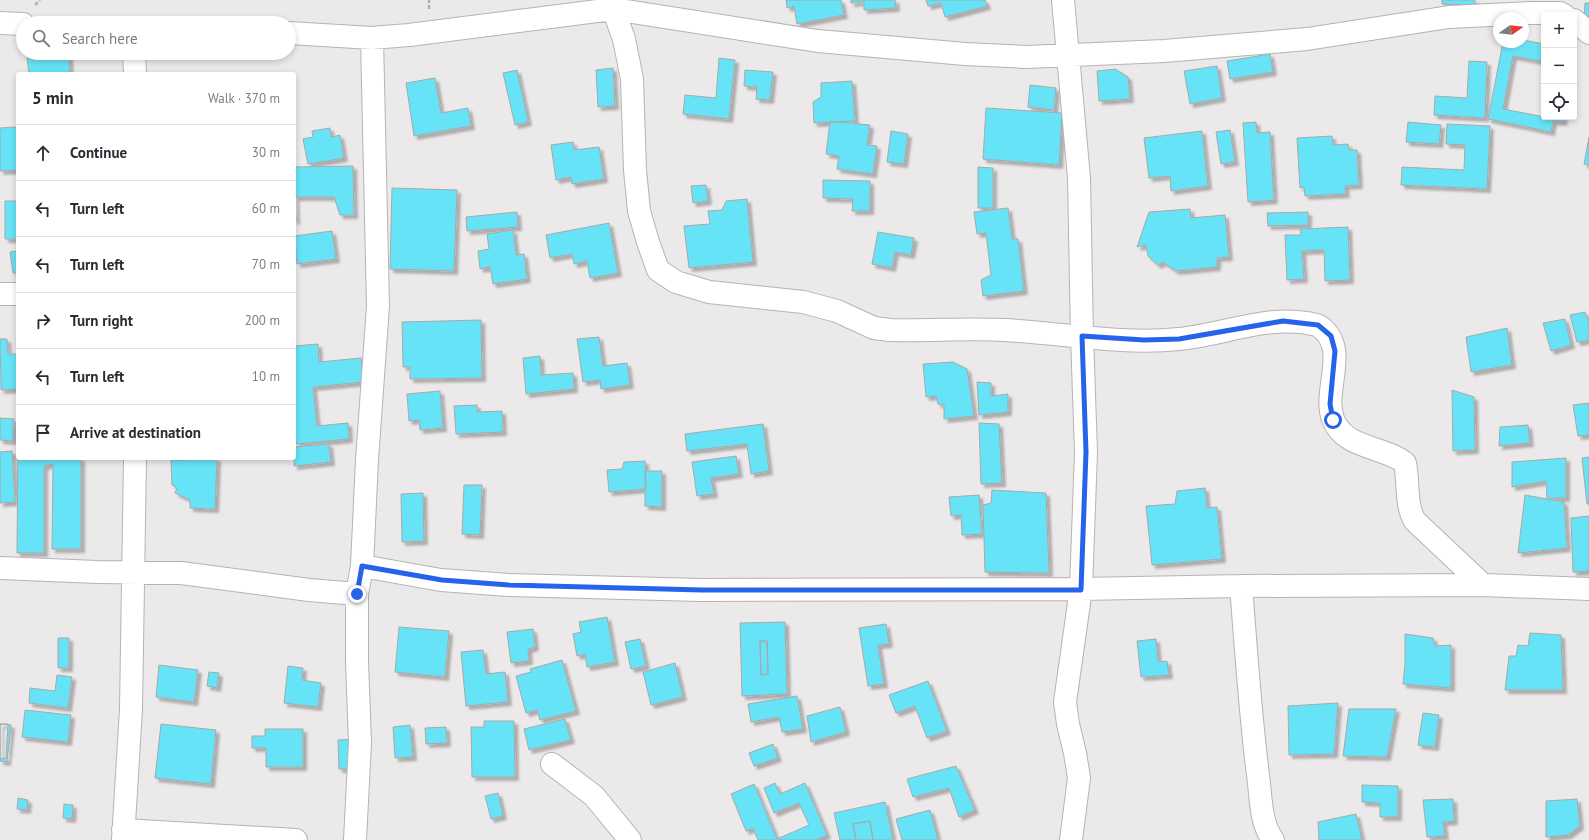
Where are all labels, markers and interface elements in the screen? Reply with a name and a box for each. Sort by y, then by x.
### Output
north arrow [1493,12,1529,48]
map controls [1541,12,1577,120]
button: + [1541,12,1577,48]
search box [16,16,296,60]
icon: search [30,27,52,49]
text: Search here [62,29,138,48]
button: − [1541,48,1577,84]
button: locate [1541,84,1577,120]
text: 5 min [32,87,73,109]
text: Walk · 370 m [208,90,280,107]
icon: ahead [32,142,54,164]
text: Continue [70,143,127,162]
text: 30 m [252,144,280,161]
icon: left [32,198,54,220]
text: Turn left [70,199,124,218]
text: 60 m [252,200,280,217]
icon: left [32,254,54,276]
text: Turn left [70,255,124,274]
text: 70 m [252,256,280,273]
icon: right [32,310,54,332]
text: Turn right [70,311,133,330]
text: 200 m [245,312,280,329]
icon: left [32,366,54,388]
text: Turn left [70,367,124,386]
text: 10 m [252,368,280,385]
route start [1324,411,1342,429]
icon: arrive [32,422,54,444]
text: Arrive at destination [70,423,201,442]
route end [348,585,366,603]

